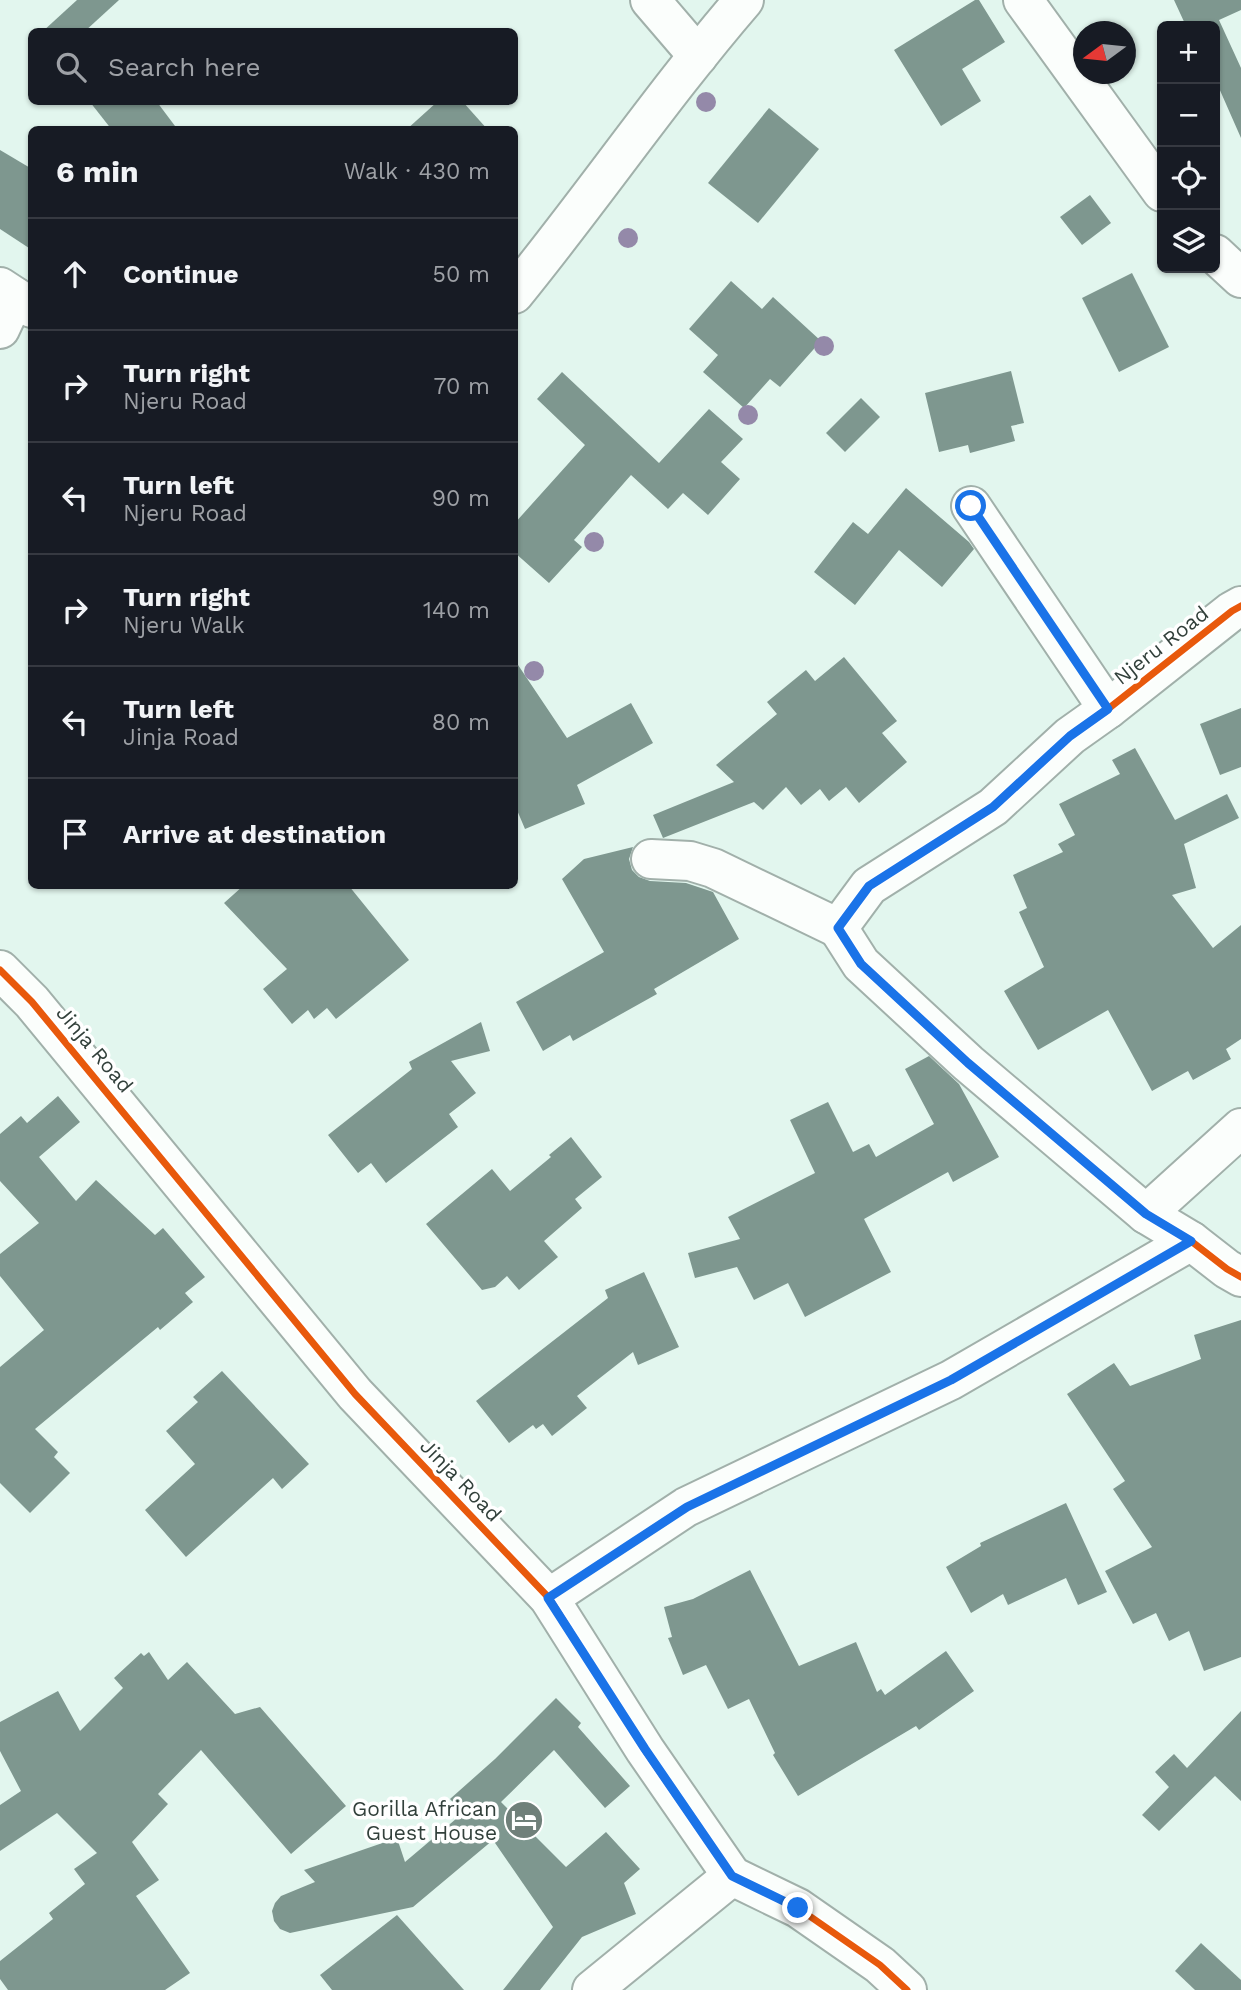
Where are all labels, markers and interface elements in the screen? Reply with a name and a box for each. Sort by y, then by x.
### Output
north arrow [1073,21,1136,84]
map controls [1157,21,1220,273]
button: + [1157,21,1220,84]
search box [28,28,518,105]
icon: search [52,48,90,86]
text: Search here [108,52,260,82]
button: − [1157,84,1220,147]
button: locate [1157,147,1220,210]
text: 6 min [56,154,139,189]
text: Walk · 430 m [344,158,490,185]
button: layers [1157,210,1220,273]
icon: ahead [56,255,94,293]
text: Continue [123,259,239,289]
text: 50 m [433,261,490,288]
text: Turn right [123,358,250,388]
icon: right [56,367,94,405]
text: 70 m [433,373,490,400]
text: Njeru Road [123,388,247,415]
text: Turn left [123,470,234,500]
icon: left [56,479,94,517]
text: 90 m [432,485,490,512]
route start [955,490,986,521]
text: Njeru Road [123,500,247,527]
text: Turn right [123,582,250,612]
icon: right [56,591,94,629]
text: 140 m [423,597,490,624]
street label: Njeru Road [1109,600,1213,690]
text: Njeru Walk [123,612,244,639]
text: Turn left [123,694,234,724]
icon: left [56,703,94,741]
text: 80 m [432,709,490,736]
text: Jinja Road [123,724,239,751]
icon: arrive [56,815,94,853]
text: Arrive at destination [123,819,386,849]
street label: Jinja Road [51,1000,139,1098]
street label: Jinja Road [415,1433,507,1527]
place label: Gorilla African Guest House [352,1796,497,1845]
hotel icon: Gorilla African Guest House [503,1799,545,1841]
route end [782,1892,813,1923]

